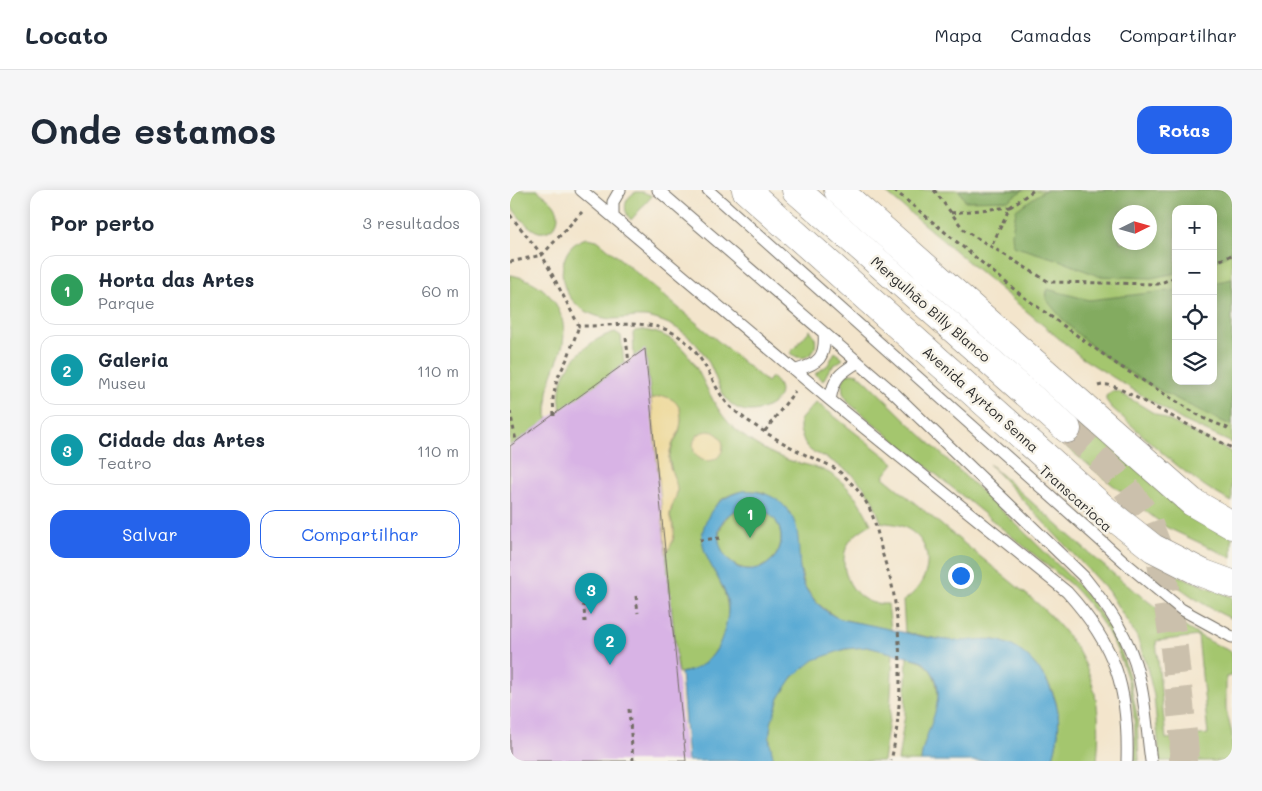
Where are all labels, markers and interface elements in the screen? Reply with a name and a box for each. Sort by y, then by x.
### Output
text: Locato [25,19,108,50]
text: Mapa [935,23,982,47]
text: Camadas [1010,23,1091,47]
text: Compartilhar [1119,23,1237,47]
button: Rotas [1137,106,1232,154]
text: Onde estamos [30,107,276,153]
north arrow [1112,205,1157,250]
map controls [1172,205,1217,385]
button: + [1172,205,1217,250]
text: Por perto [50,209,154,236]
text: 3 resultados [363,212,460,233]
button: − [1172,250,1217,295]
street label: Mergulhão Billy Blanco [867,252,995,366]
text: Horta das Artes [98,267,254,292]
text: 1 [63,280,71,301]
text: 60 m [422,280,459,301]
text: Parque [98,292,155,313]
button: locate [1172,295,1217,340]
button: layers [1172,340,1217,385]
street label: Avenida Ayrton Senna [919,342,1043,456]
text: Galeria [98,347,169,372]
text: 2 [63,360,71,381]
text: 110 m [417,360,459,381]
text: Museu [98,372,146,393]
text: Cidade das Artes [98,427,265,452]
text: 3 [62,440,72,461]
text: 110 m [417,440,459,461]
text: Teatro [98,452,151,473]
street label: Transcarioca [1036,460,1116,536]
pin: 1 [734,497,766,538]
button: Salvar [50,510,250,558]
button: Compartilhar [260,510,460,558]
your location [948,563,974,589]
pin: 3 [575,573,607,614]
pin: 2 [594,624,626,665]

